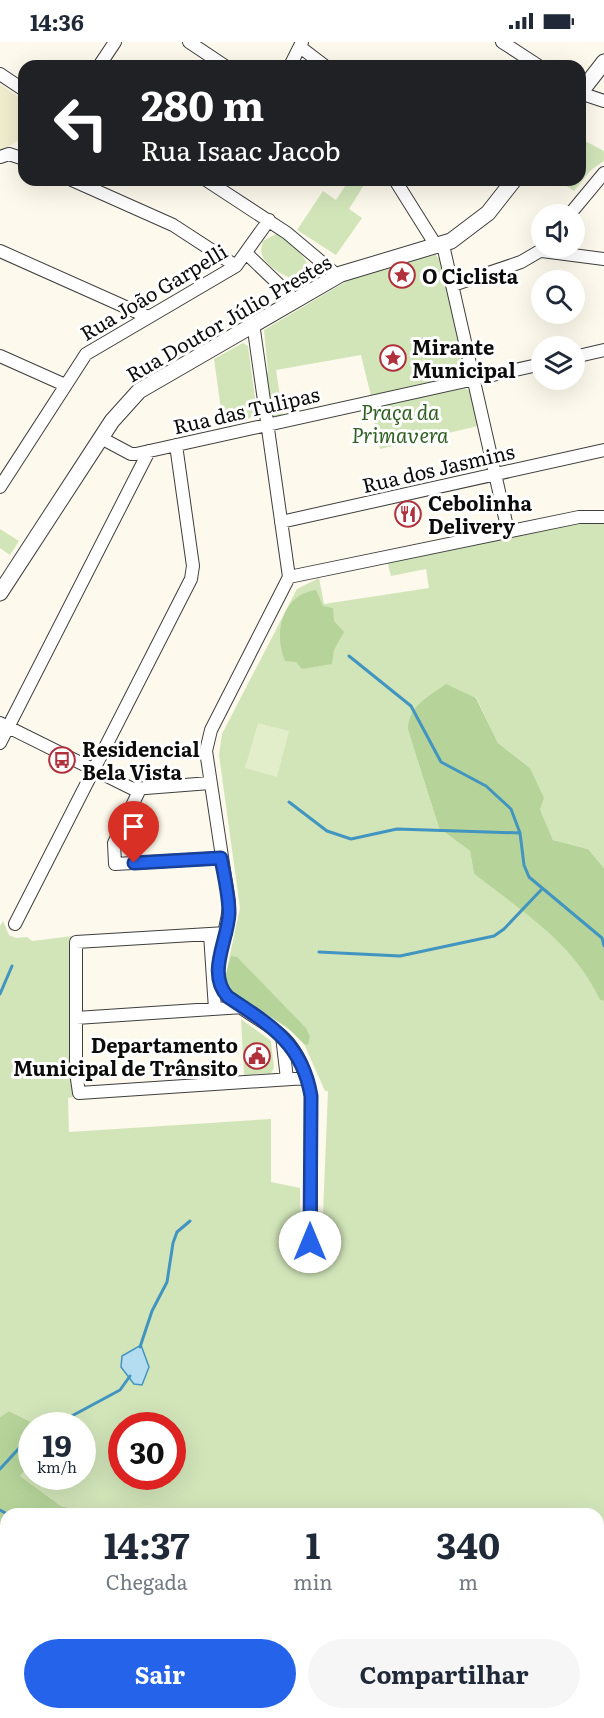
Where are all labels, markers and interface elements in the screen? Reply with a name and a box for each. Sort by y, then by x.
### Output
text: 14:36 [30,5,84,38]
text: 280 m [141,72,264,134]
icon: left [42,84,120,162]
text: Rua Isaac Jacob [141,129,341,169]
map controls [531,204,585,390]
button: sound [531,204,585,258]
street label: Rua João Garpelli [74,235,233,347]
street label: Rua Doutor Júlio Prestes [120,246,336,388]
place icon: O Ciclista [387,260,417,290]
place label: O Ciclista [422,260,519,290]
button: search [531,270,585,324]
place label: Mirante Municipal [412,331,516,384]
button: layers [531,336,585,390]
place icon: Mirante Municipal [378,343,408,373]
street label: Rua das Tulipas [170,378,322,440]
park label: Praça da Primavera [351,396,449,449]
street label: Rua dos Jasmins [359,435,517,499]
place label: Cebolinha Delivery [428,487,532,540]
restaurant icon: Cebolinha Delivery [393,499,423,529]
place label: Residencial Bela Vista [82,733,200,786]
bus stop icon: Residencial Bela Vista [47,745,77,775]
pin [108,801,159,863]
icon: arrive [117,810,150,843]
place label: Departamento Municipal de Trânsito [13,1029,238,1082]
public building icon: Departamento Municipal de Trânsito [242,1041,272,1071]
position arrow [278,1210,342,1274]
speed limit sign: 30 [108,1412,186,1490]
text: 19 [42,1422,72,1466]
text: km/h [37,1455,77,1478]
text: 14:37 [104,1517,190,1570]
text: 1 [305,1517,320,1570]
text: 340 [436,1517,500,1570]
text: Chegada [106,1566,188,1596]
text: min [293,1566,333,1596]
text: m [459,1566,478,1596]
button: Sair [24,1639,296,1708]
button: Compartilhar [308,1639,580,1708]

